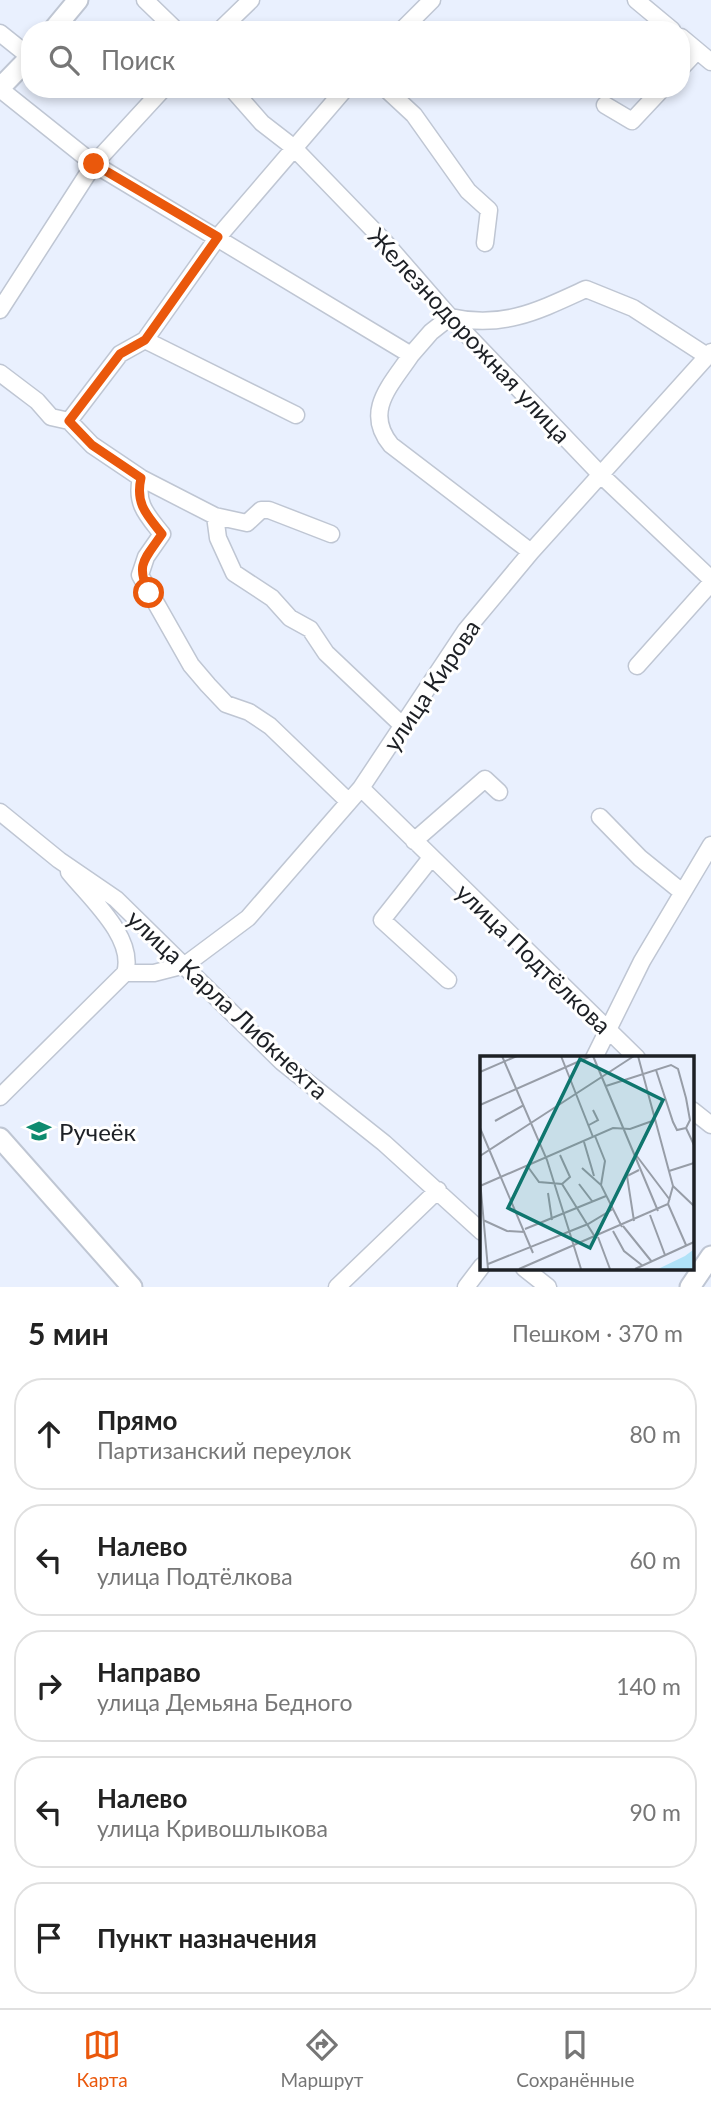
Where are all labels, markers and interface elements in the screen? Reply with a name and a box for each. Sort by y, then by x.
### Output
search box [21,21,690,98]
icon: search [45,41,83,79]
text: Поиск [101,44,175,76]
route end [78,148,109,179]
street label: Железнодорожная улица [363,221,577,449]
route start [133,577,164,608]
street label: улица Кирова [376,614,486,756]
street label: улица Подтёлкова [450,877,618,1039]
street label: улица Карла Либкнехта [122,903,334,1105]
inset map [480,1056,694,1269]
school or university icon: Ручеёк [25,1117,53,1145]
place label: Ручеёк [59,1117,136,1146]
text: 5 мин [28,1315,109,1351]
text: Пешком · 370 m [512,1319,683,1347]
text: Прямо [97,1404,178,1436]
icon: ahead [30,1415,68,1453]
text: 80 m [630,1420,681,1448]
text: Партизанский переулок [97,1436,351,1464]
text: Налево [97,1530,187,1562]
icon: left [30,1541,68,1579]
text: 60 m [630,1546,681,1574]
text: улица Подтёлкова [97,1562,293,1590]
text: Направо [97,1656,201,1688]
icon: right [30,1667,68,1705]
text: 140 m [616,1672,681,1700]
text: улица Демьяна Бедного [97,1688,352,1716]
text: Налево [97,1782,187,1814]
icon: left [30,1793,68,1831]
text: 90 m [630,1798,681,1826]
text: улица Кривошлыкова [97,1814,328,1842]
icon: arrive [30,1919,68,1957]
text: Пункт назначения [97,1922,317,1954]
tab: Карта [76,2026,128,2091]
tab: Маршрут [281,2026,363,2091]
tab: Сохранённые [516,2026,635,2091]

